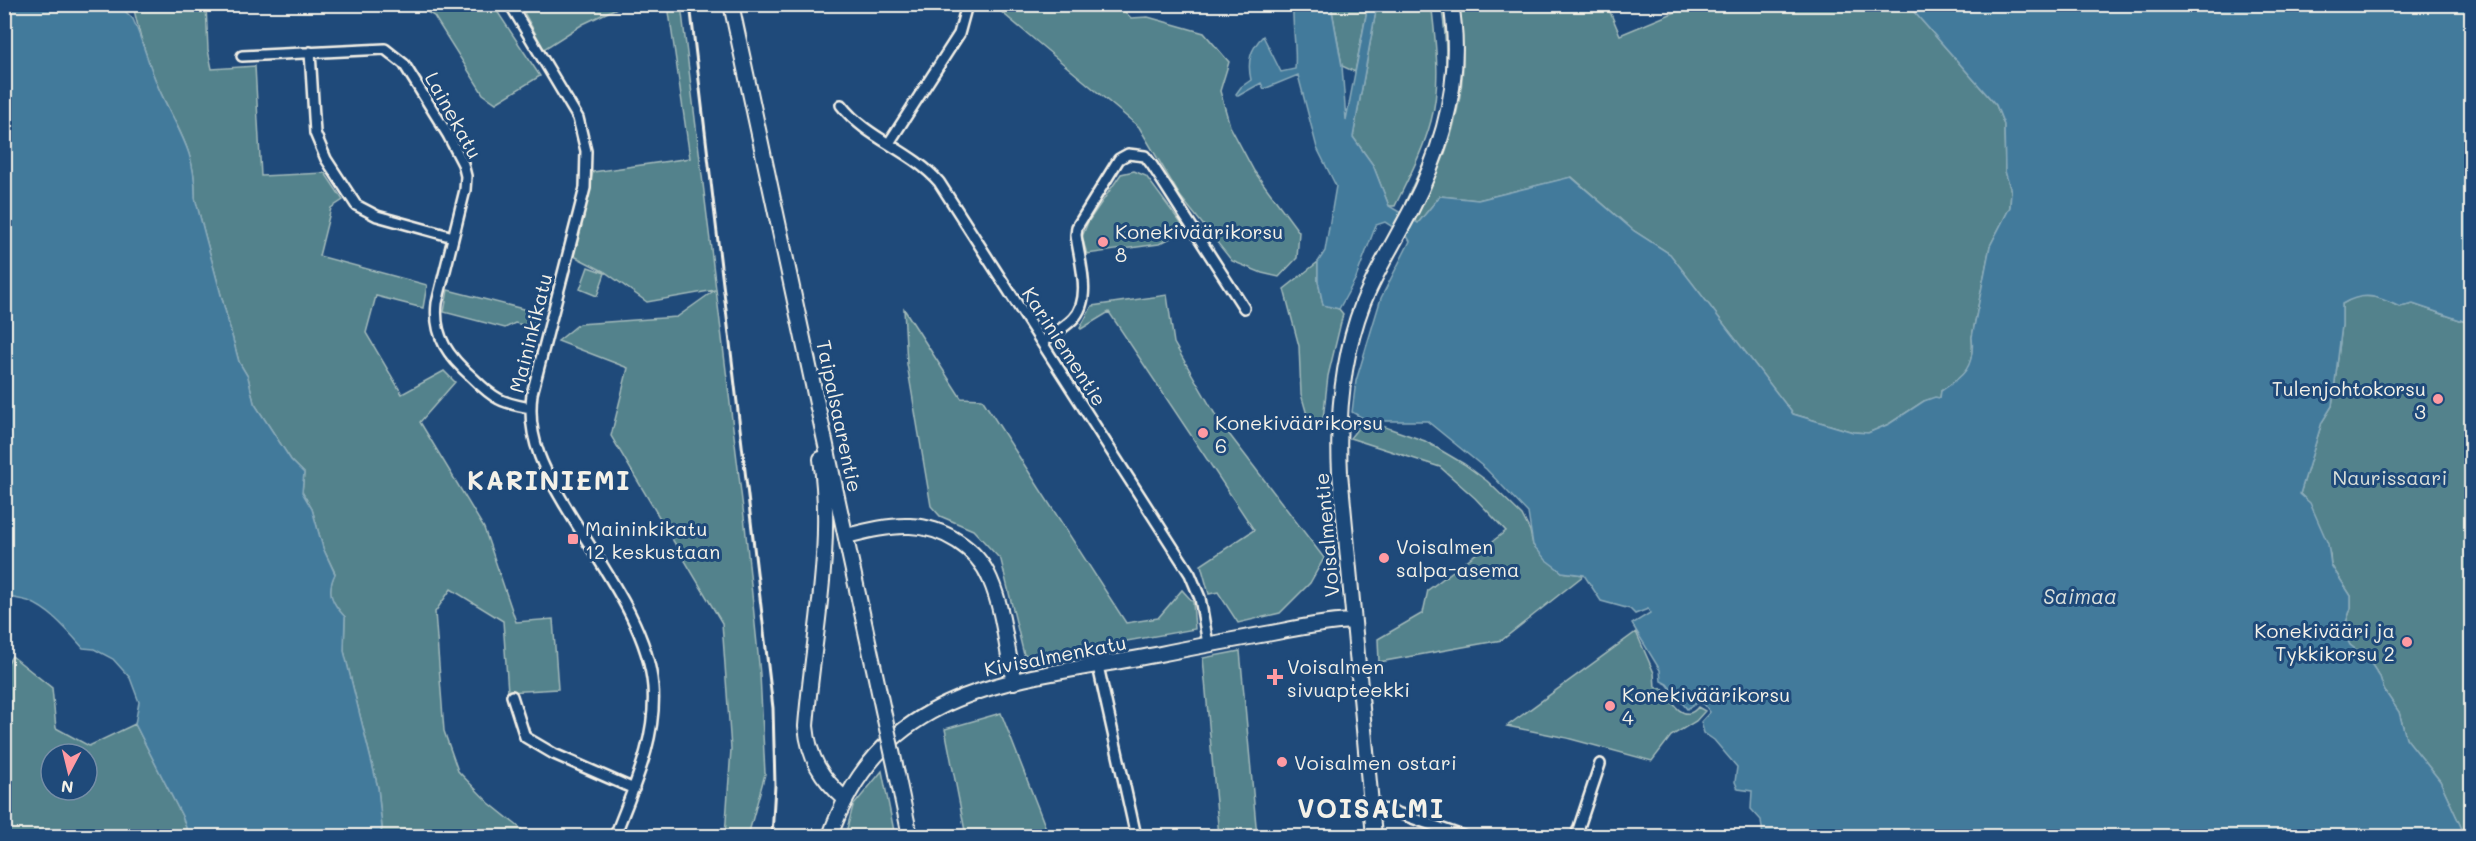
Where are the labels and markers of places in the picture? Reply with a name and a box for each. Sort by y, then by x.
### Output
place label: Konekiväärikorsu 8 [1115,218,1283,267]
marker: Konekiväärikorsu 8 [1096,235,1110,249]
place label: Tulenjohtokorsu 3 [2272,375,2426,424]
marker: Tulenjohtokorsu 3 [2431,392,2445,406]
place label: Konekiväärikorsu 6 [1215,409,1383,458]
marker: Konekiväärikorsu 6 [1196,426,1210,440]
place label: Maininkikatu 12 keskustaan [585,515,720,564]
marker: Maininkikatu 12 keskustaan [566,532,580,546]
place label: Voisalmen salpa-asema [1396,533,1519,582]
marker: Voisalmen salpa-asema [1377,551,1391,565]
place label: Konekivääri ja Tykkikorsu 2 [2254,617,2395,666]
marker: Konekivääri ja Tykkikorsu 2 [2400,635,2414,649]
place label: Voisalmen sivuapteekki [1287,653,1410,702]
marker: Voisalmen sivuapteekki [1268,670,1282,684]
place label: Konekiväärikorsu 4 [1622,681,1790,730]
marker: Konekiväärikorsu 4 [1603,699,1617,713]
place label: Voisalmen ostari [1294,749,1457,775]
marker: Voisalmen ostari [1275,755,1289,769]

